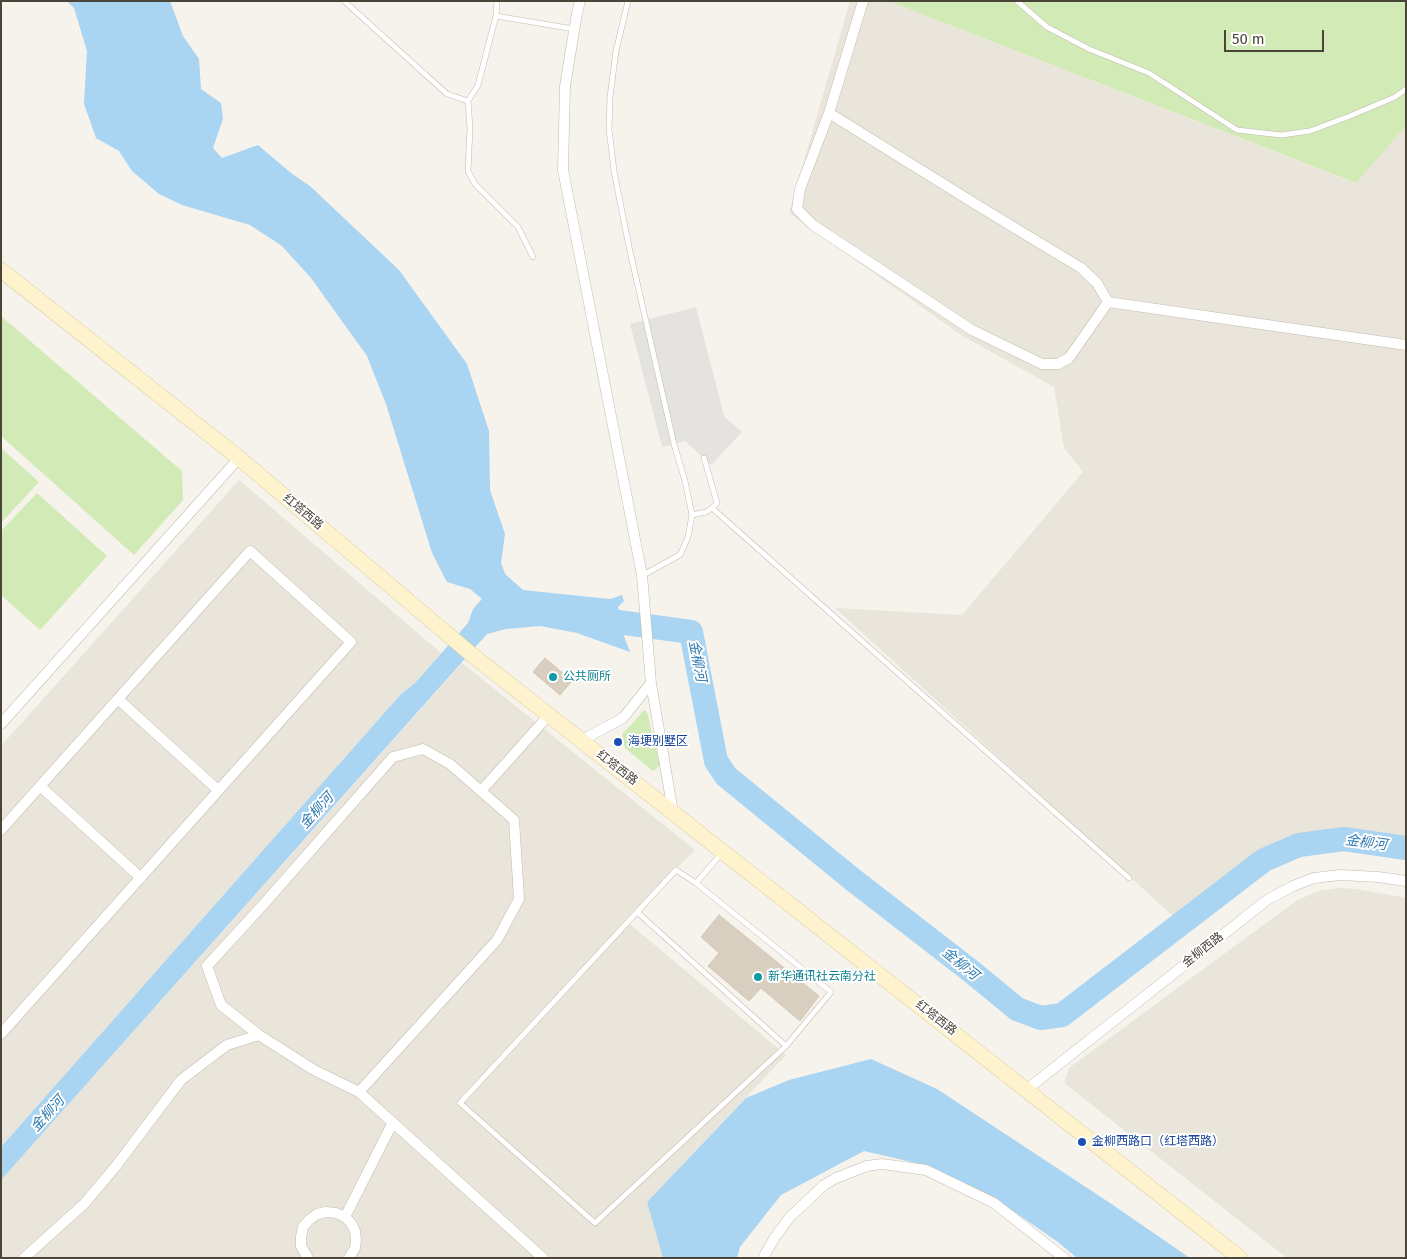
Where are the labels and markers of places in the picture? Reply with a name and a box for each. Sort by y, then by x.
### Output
place label: 公共厕所 [563,670,611,684]
marker: 公共厕所 [547,671,559,683]
place label: 海埂别墅区 [628,735,688,749]
marker: 海埂别墅区 [612,736,624,748]
place label: 新华通讯社云南分社 [768,970,876,984]
marker: 新华通讯社云南分社 [752,971,764,983]
place label: 金柳西路口（红塔西路） [1092,1135,1224,1149]
marker: 金柳西路口（红塔西路） [1076,1136,1088,1148]

